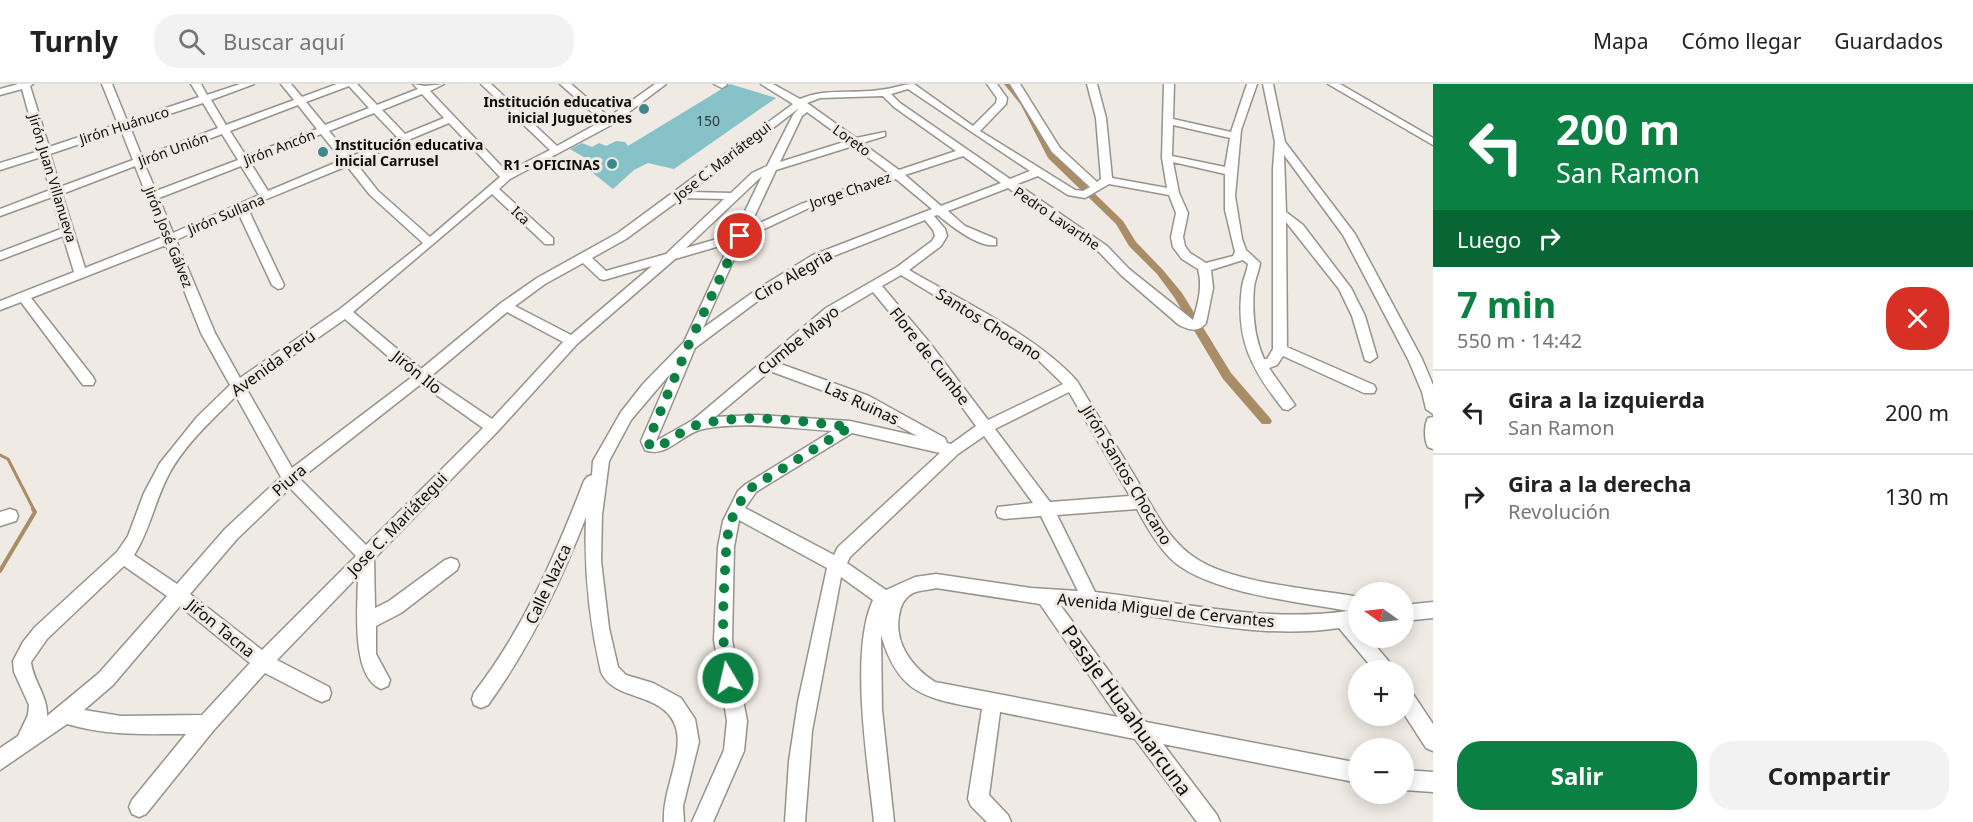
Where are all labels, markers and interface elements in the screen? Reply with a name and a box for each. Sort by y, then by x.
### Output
search box [154,14,574,68]
text: Turnly [30,22,118,60]
icon: search [175,25,208,58]
text: Buscar aquí [223,26,344,56]
text: Mapa [1593,27,1648,55]
text: Cómo llegar [1681,27,1801,55]
text: Guardados [1834,27,1943,55]
place label: Institución educativa inicial Juguetones [484,92,632,127]
text: 200 m [1556,100,1680,157]
street label: Jirón Huánuco [75,102,171,149]
marker: Institución educativa inicial Juguetones [637,102,651,116]
icon: left [1457,108,1535,186]
street label: Jirón Juan Villanueva [24,110,82,245]
house number: 150 [696,111,720,130]
street label: Jose C. Mariátegui [668,117,775,206]
street label: Loreto [829,120,875,160]
street label: Jirón Ancón [239,125,317,170]
street label: Jirón Unión [133,128,211,171]
place label: Institución educativa inicial Carrusel [335,135,483,170]
marker: Institución educativa inicial Carrusel [316,145,330,159]
text: San Ramon [1556,154,1700,191]
place label: R1 - OFICINAS [504,155,600,174]
marker: R1 - OFICINAS [605,157,619,171]
street label: Jorge Chavez [805,167,894,213]
street label: Jirón José Gálvez [139,182,198,291]
street label: Pedro Lavarthe [1010,182,1104,254]
street label: Jirón Sullana [183,189,267,239]
street label: Ica [507,201,535,229]
pin [714,210,765,261]
icon: arrive [723,219,756,252]
icon: right [1533,222,1566,255]
text: Luego [1457,224,1521,254]
street label: Ciro Alegria [750,244,836,306]
text: 7 min [1457,280,1556,329]
street label: Santos Chocano [932,283,1046,365]
button: close [1886,287,1949,350]
street label: Cumbe Mayo [752,300,844,380]
street label: Flore de Cumbe [885,303,975,409]
street label: Avenida Perú [226,325,320,401]
text: 550 m · 14:42 [1457,327,1582,354]
street label: Jirón Ilo [386,344,446,399]
street label: Las Ruinas [821,376,903,430]
text: Gira a la izquierda [1508,384,1705,414]
icon: left [1457,396,1490,429]
text: 200 m [1885,397,1949,427]
street label: Jirón Santos Chocano [1076,399,1177,549]
text: San Ramon [1508,414,1615,441]
street label: Piura [267,459,311,501]
street label: Jose C. Mariátegui [341,468,452,582]
text: Gira a la derecha [1508,468,1692,498]
icon: right [1457,480,1490,513]
text: 130 m [1885,481,1949,511]
text: Revolución [1508,498,1610,525]
street label: Calle Nazca [520,540,576,628]
north arrow [1348,582,1414,648]
map controls [1348,582,1414,804]
street label: Avenida Miguel de Cervantes [1056,588,1276,632]
street label: Jiŕon Tacna [181,592,260,662]
street label: Pasaje Huaahuarcuna [1056,619,1198,801]
position arrow [696,646,760,710]
button: + [1348,660,1414,726]
button: − [1348,738,1414,804]
button: Salir [1457,741,1697,810]
button: Compartir [1709,741,1949,810]

